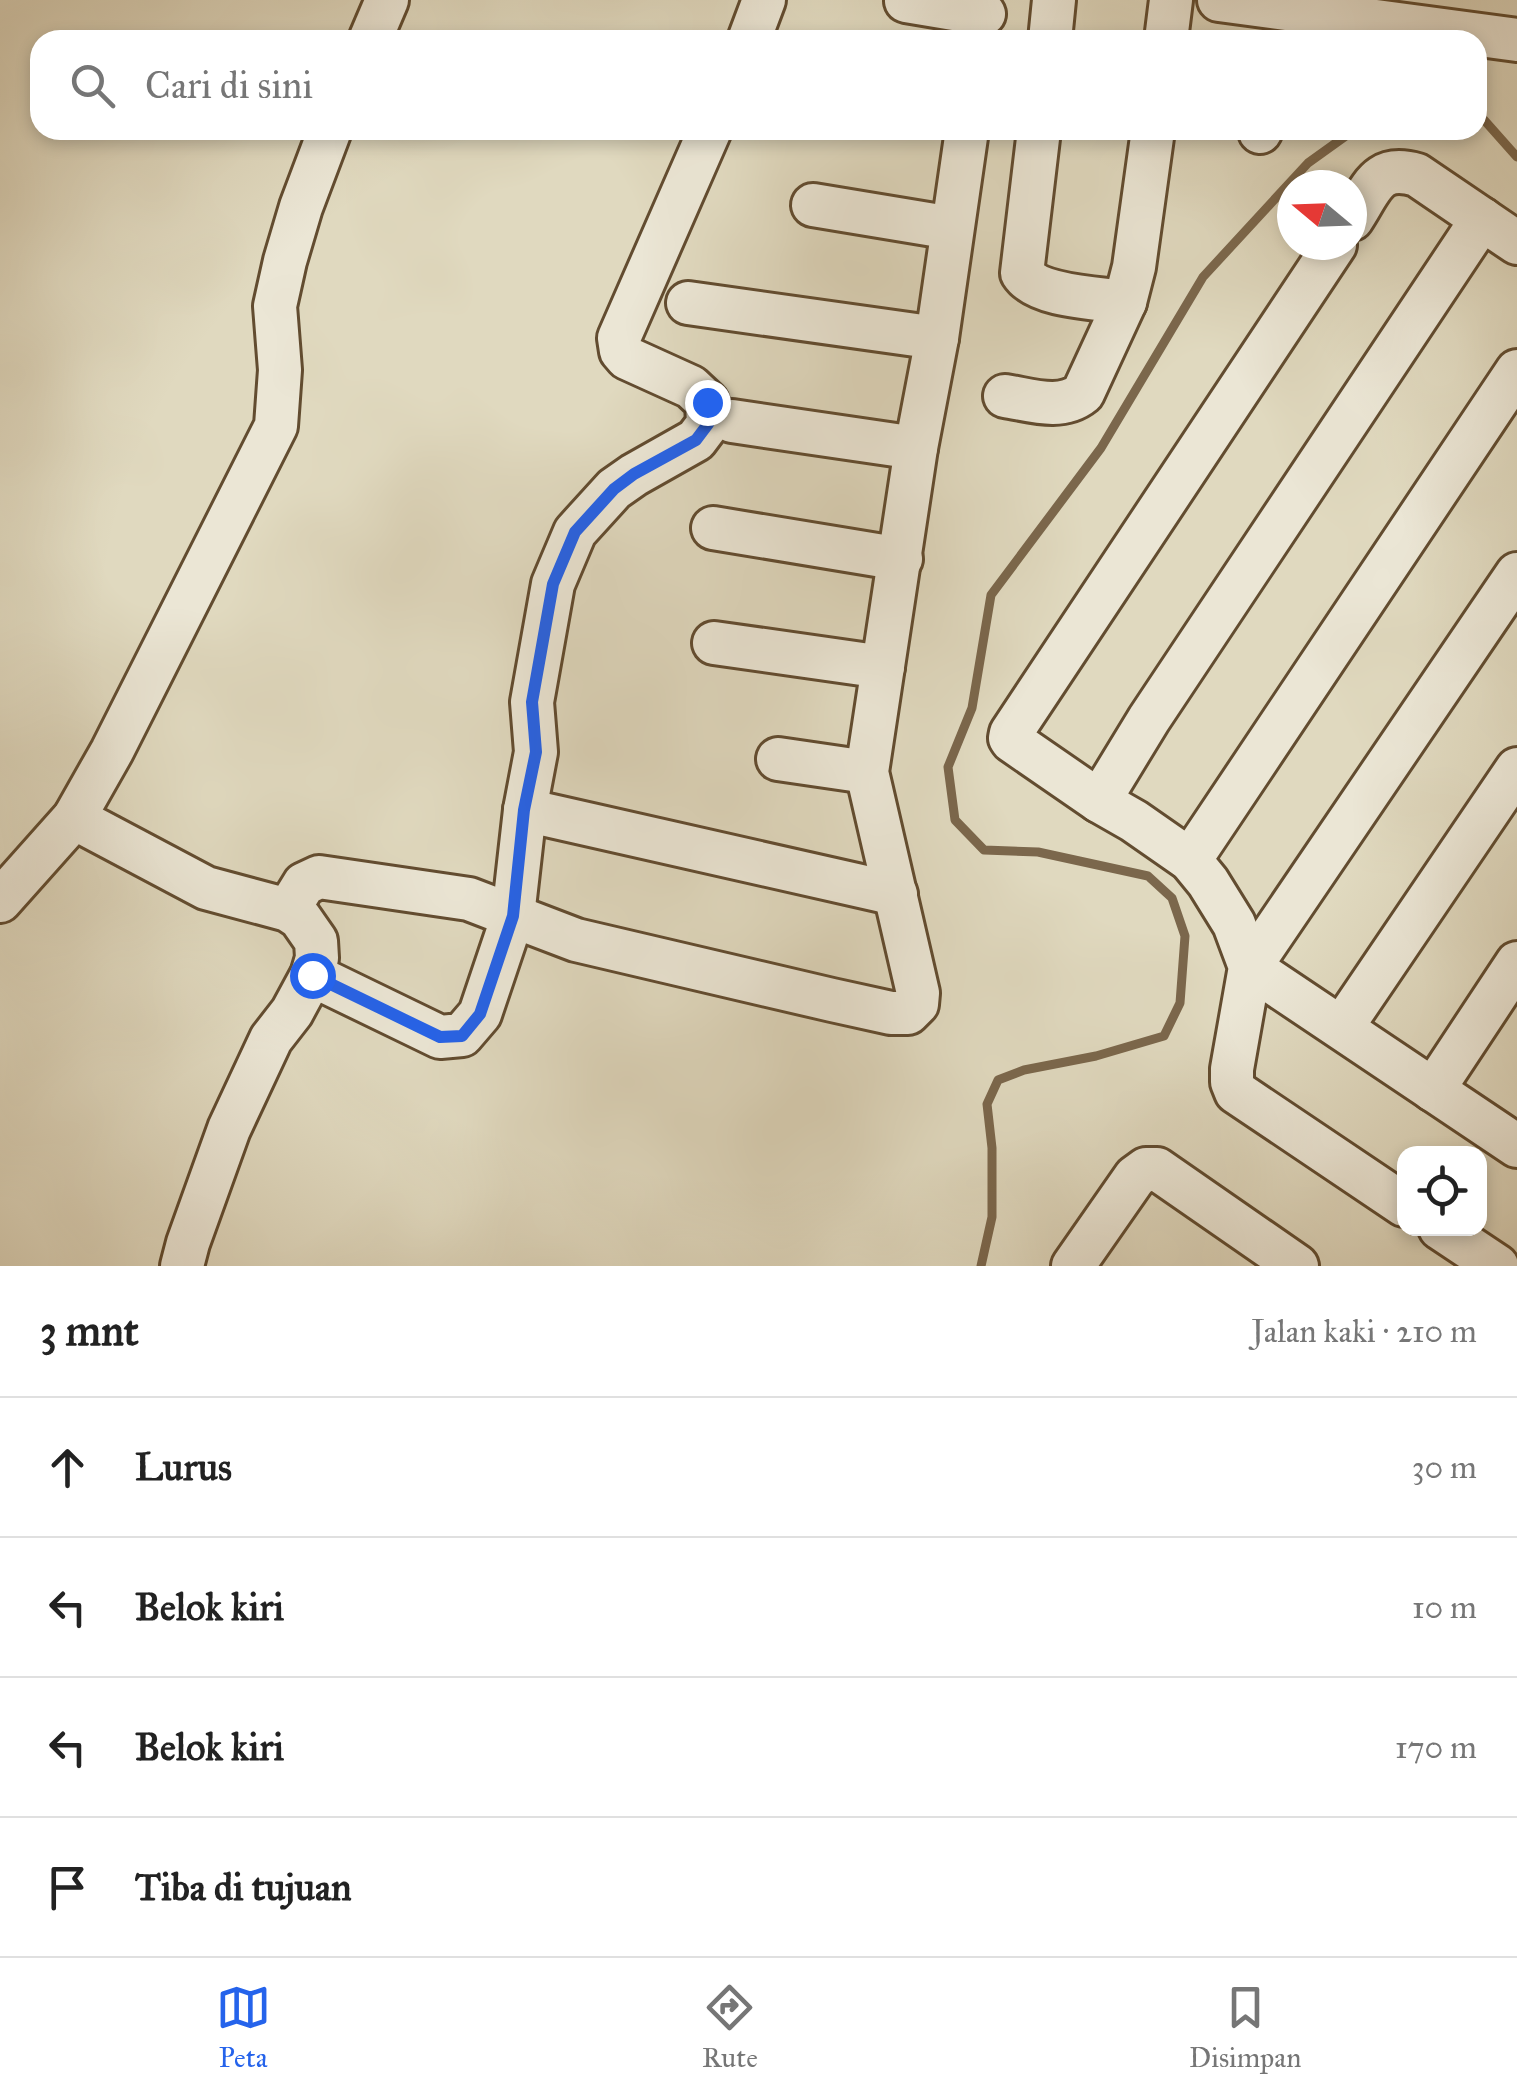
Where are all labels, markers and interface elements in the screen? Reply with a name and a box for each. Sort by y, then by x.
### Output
search box [30,30,1487,140]
icon: search [65,58,120,113]
text: Cari di sini [145,62,313,108]
north arrow [1277,170,1367,260]
route end [685,380,731,426]
route start [290,953,336,999]
map controls [1397,1146,1487,1236]
button: locate [1397,1146,1487,1236]
text: 3 mnt [40,1305,139,1357]
text: Jalan kaki · 210 m [1251,1312,1477,1351]
icon: ahead [40,1440,95,1495]
text: Lurus [135,1444,232,1490]
text: 30 m [1412,1448,1477,1487]
icon: left [40,1580,95,1635]
text: Belok kiri [135,1584,284,1630]
text: 10 m [1412,1588,1477,1627]
icon: left [40,1720,95,1775]
text: Belok kiri [135,1724,284,1770]
text: 170 m [1395,1728,1477,1767]
icon: arrive [40,1860,95,1915]
text: Tiba di tujuan [135,1864,352,1910]
tab: Peta [216,1980,271,2075]
tab: Rute [702,1980,758,2075]
tab: Disimpan [1189,1980,1301,2075]

